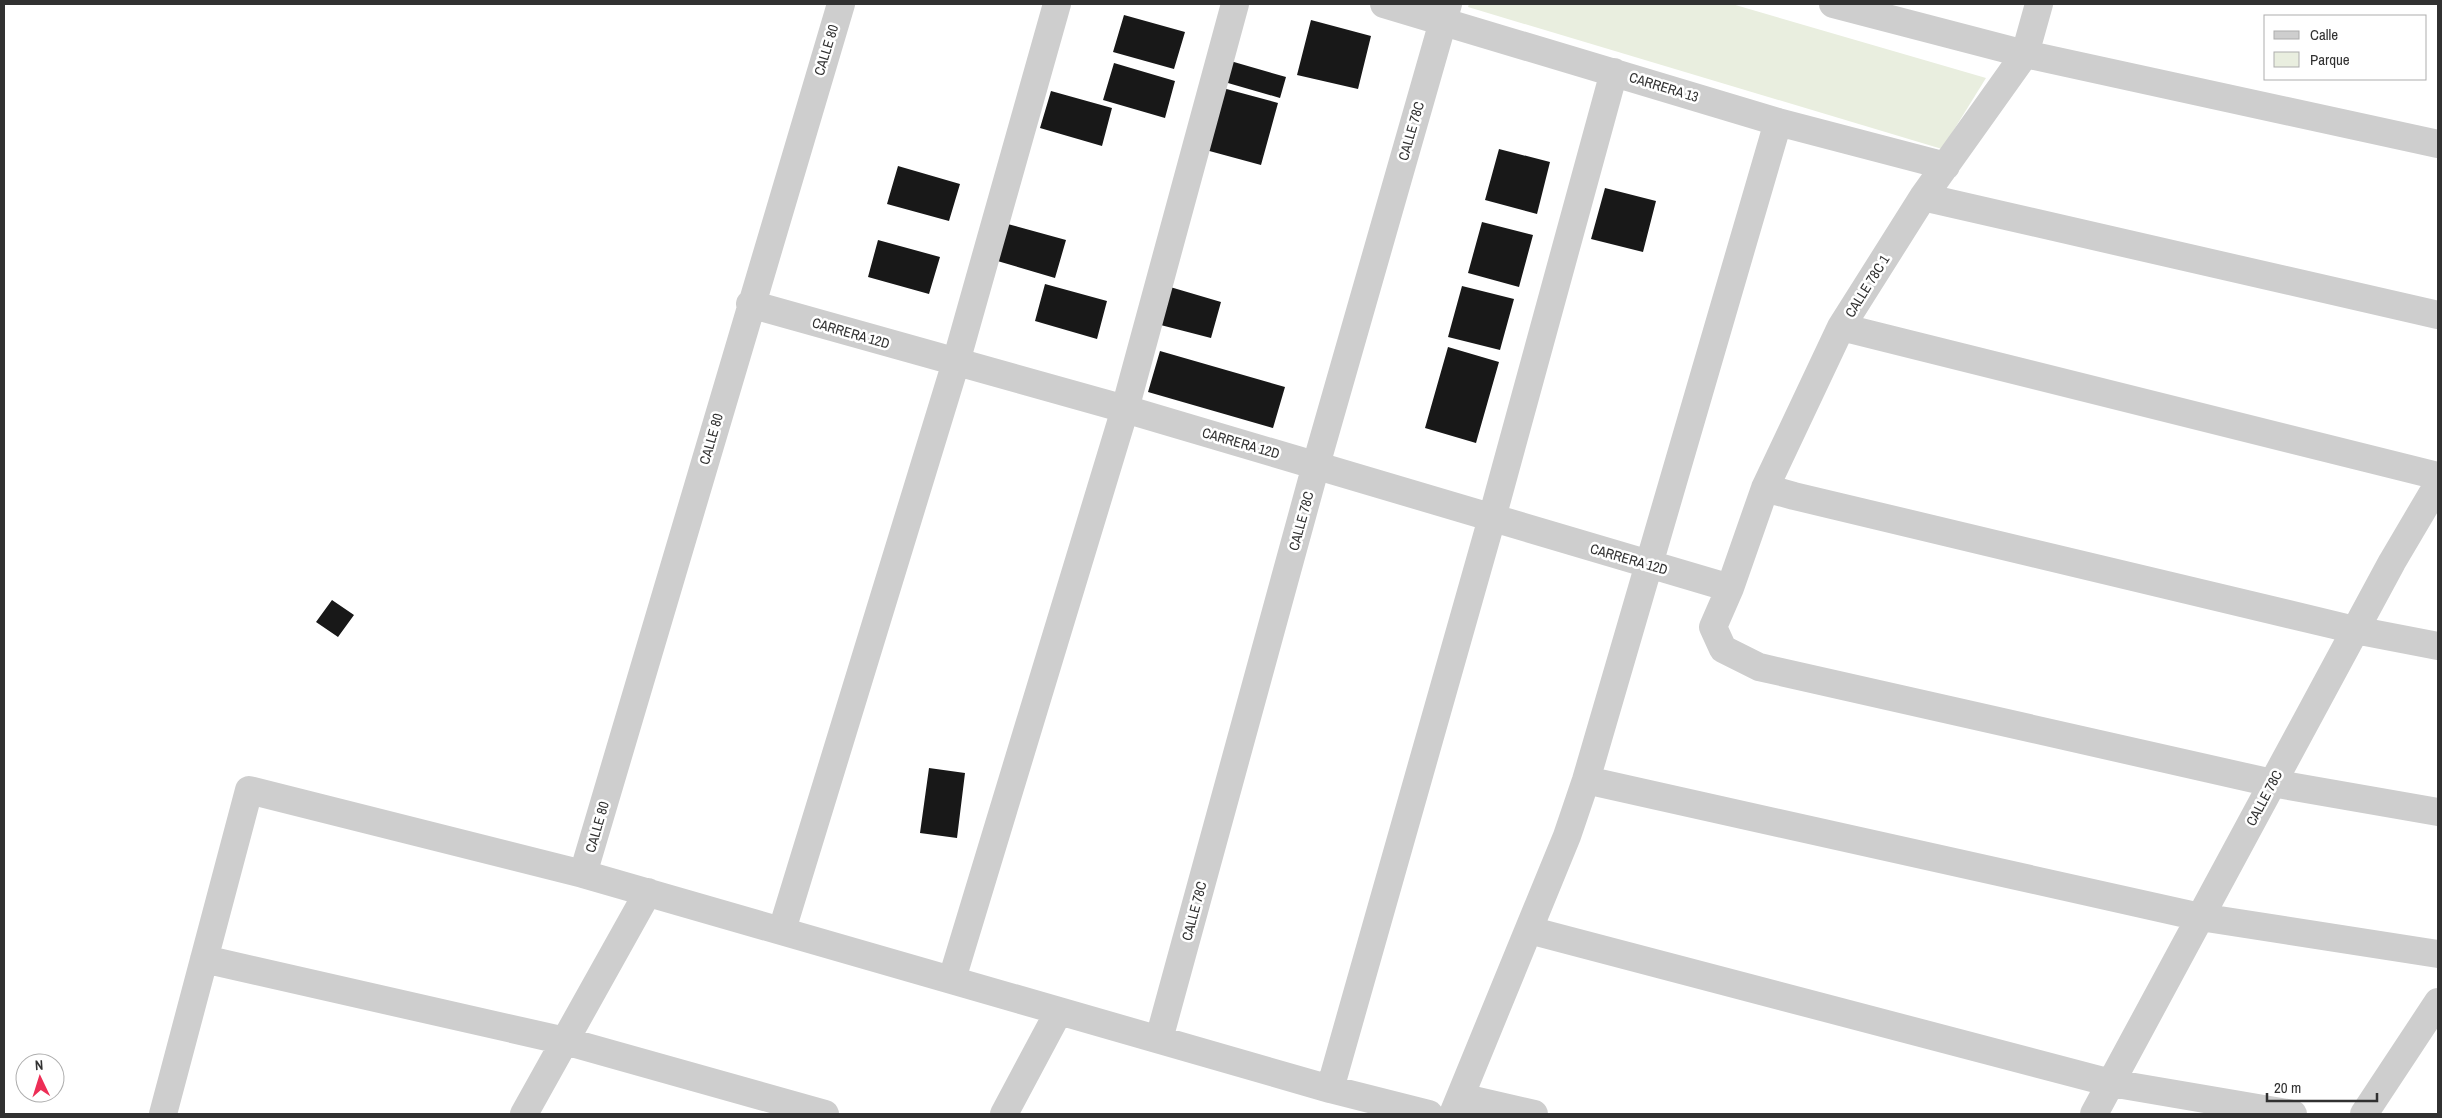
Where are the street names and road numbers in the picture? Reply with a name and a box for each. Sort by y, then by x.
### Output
street label: CALLE 80 [810,22,842,78]
street label: CARRERA 13 [1627,68,1701,106]
street label: CALLE 78C [1394,99,1428,163]
street label: CALLE 78C 1 [1841,251,1894,321]
street label: CARRERA 12D [810,313,892,353]
street label: CALLE 80 [695,411,727,467]
street label: CARRERA 12D [1200,423,1282,463]
street label: CALLE 78C [1284,489,1318,553]
street label: CARRERA 12D [1588,539,1670,579]
street label: CALLE 78C [2242,767,2286,829]
street label: CALLE 80 [581,799,613,855]
street label: CALLE 78C [1177,879,1211,943]

